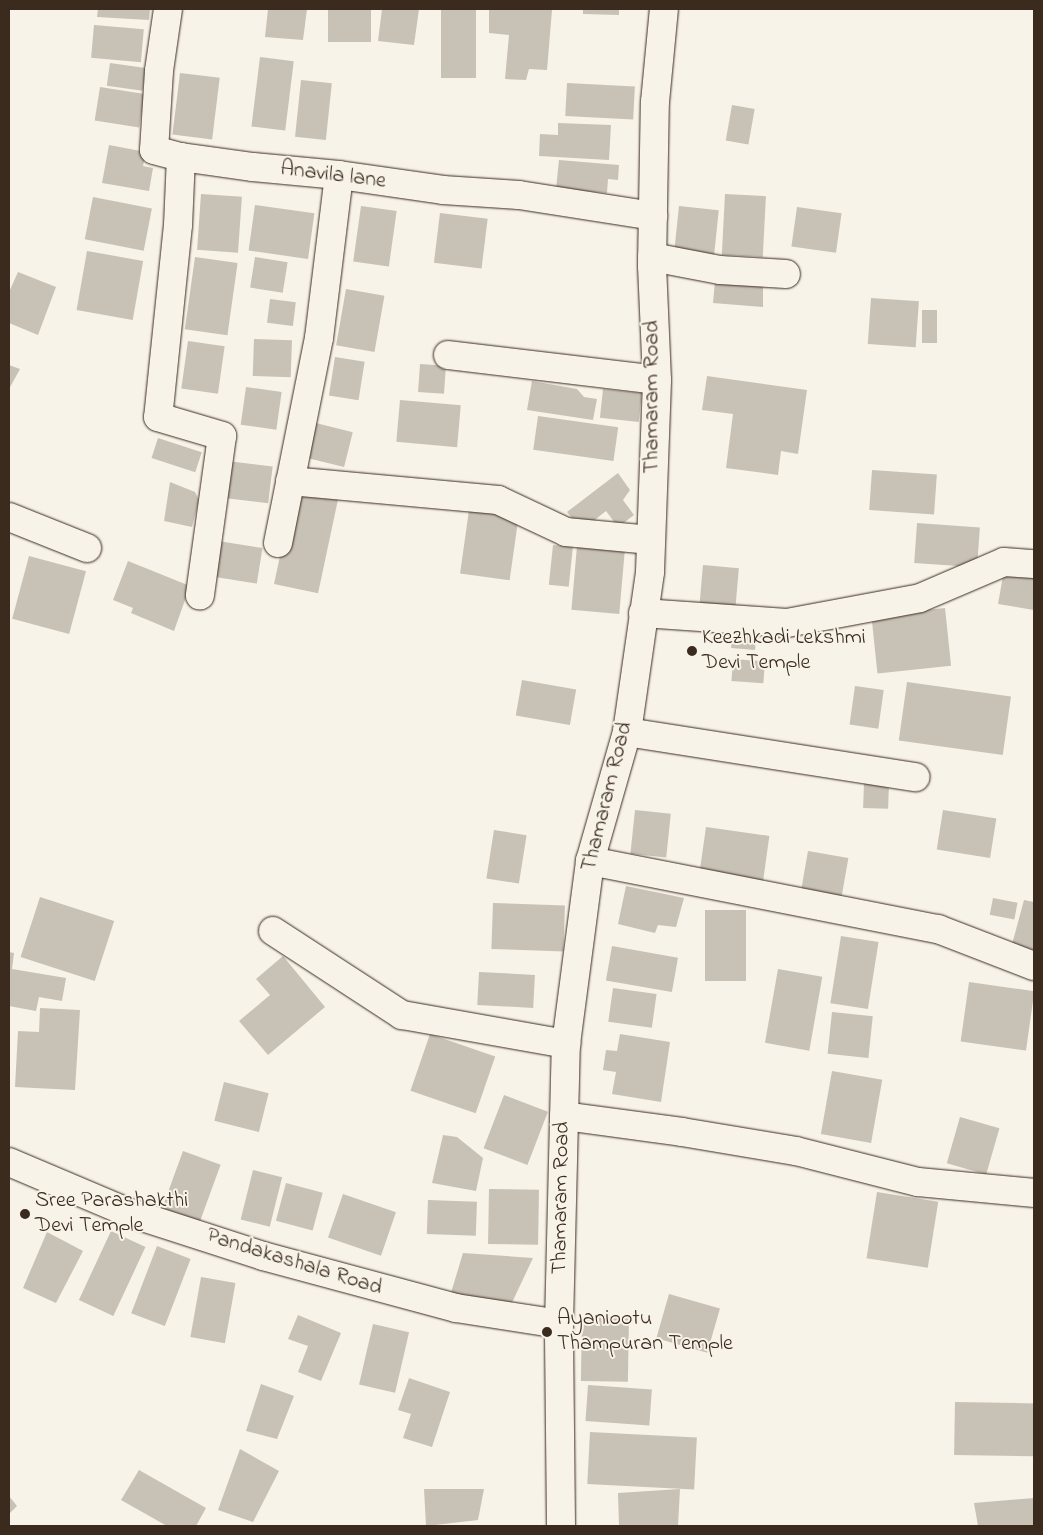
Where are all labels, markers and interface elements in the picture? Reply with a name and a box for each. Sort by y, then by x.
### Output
street label: Anavila lane [279,156,387,196]
street label: Thamaram Road [640,320,666,474]
place label: Keezhkadi Lekshmi Devi Temple [702,625,866,676]
marker: Keezhkadi Lekshmi Devi Temple [686,645,698,657]
street label: Thamaram Road [577,720,639,874]
street label: Thamaram Road [547,1121,577,1275]
place label: Sree Parashakthi Devi Temple [35,1188,188,1240]
marker: Sree Parashakthi Devi Temple [19,1208,31,1220]
street label: Pandakashala Road [203,1224,385,1302]
place label: Ayaniootu Thampuran Temple [557,1306,733,1358]
marker: Ayaniootu Thampuran Temple [541,1326,553,1338]

